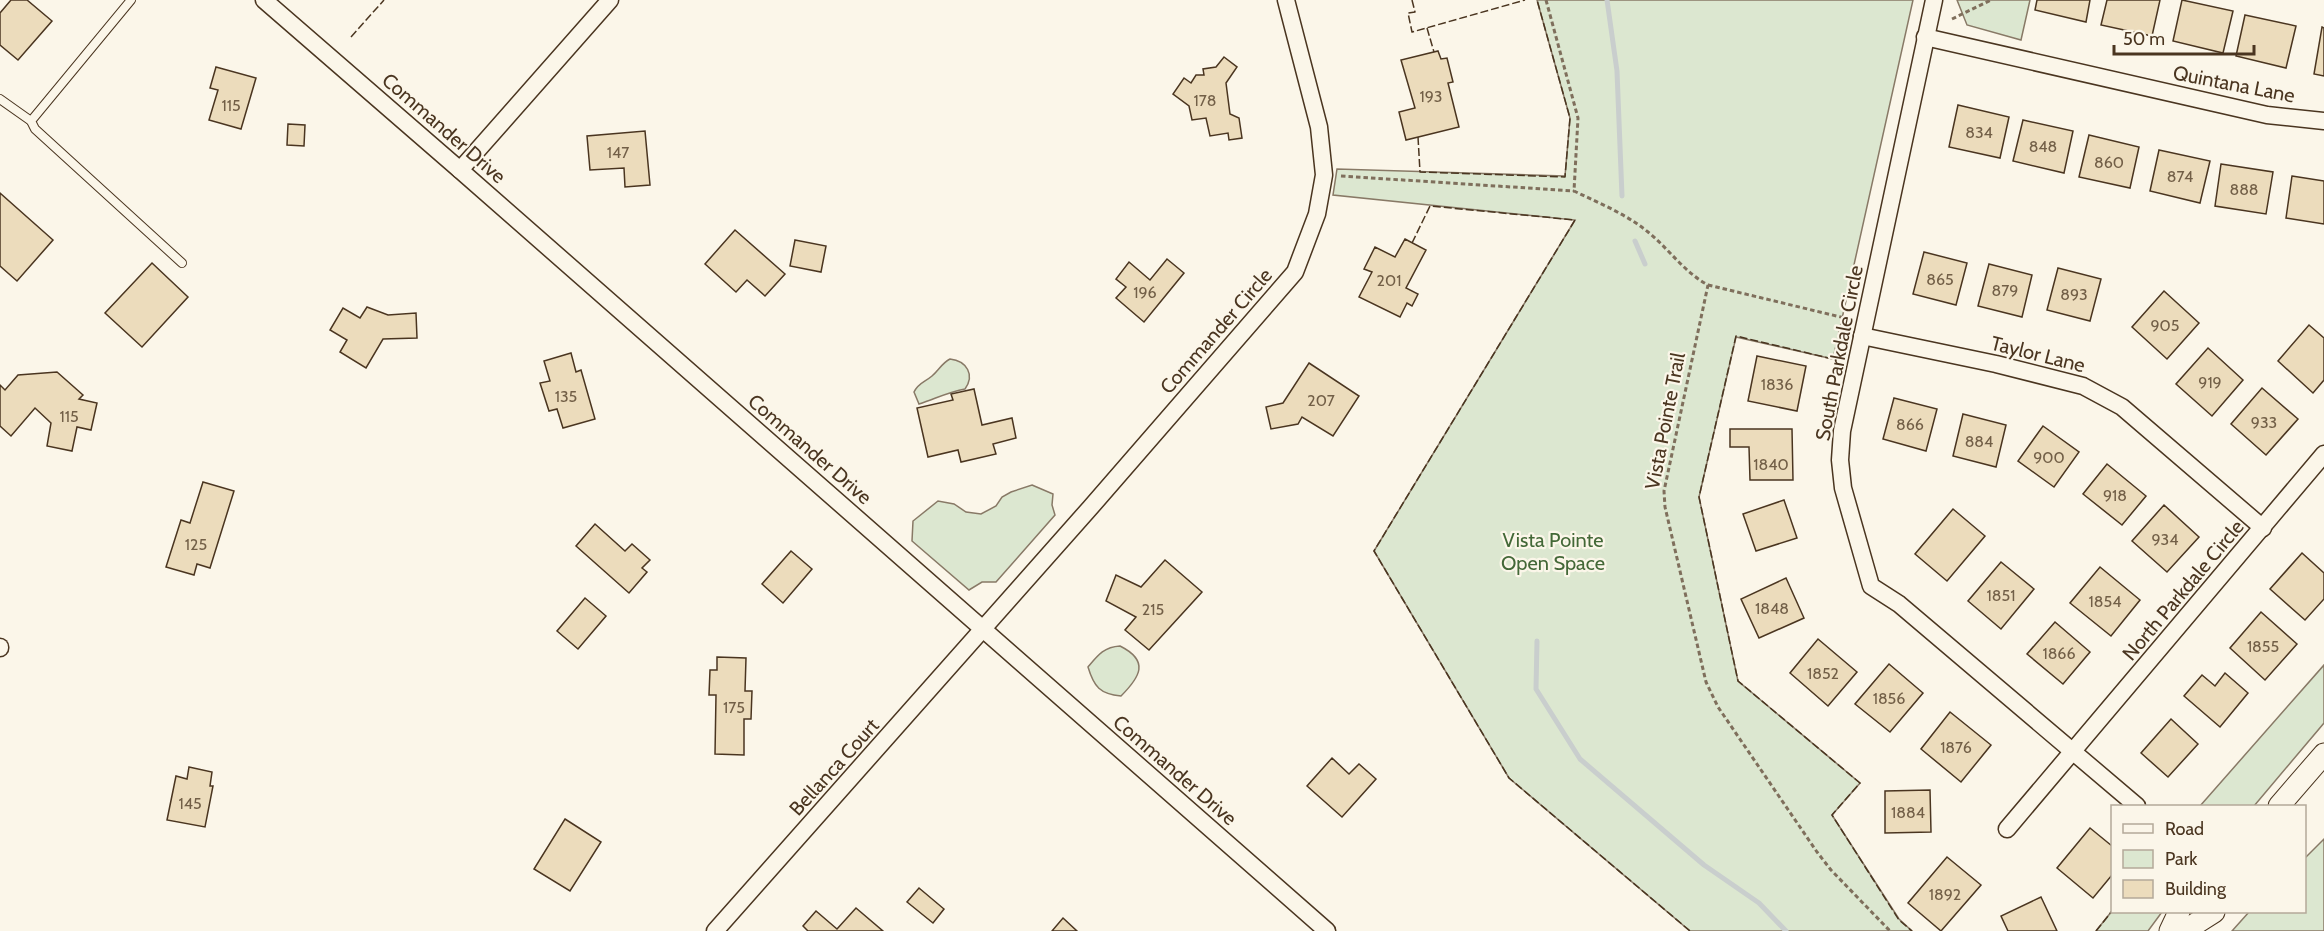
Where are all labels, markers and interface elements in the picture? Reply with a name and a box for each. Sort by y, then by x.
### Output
scale bar [2114,18,2254,56]
text: 50 m [2123,28,2165,50]
street label: Quintana Lane [2171,60,2297,108]
street label: Commander Drive [377,68,511,188]
house number: 193 [1420,87,1442,106]
house number: 178 [1194,91,1216,110]
house number: 115 [221,96,241,115]
house number: 834 [1965,123,1993,142]
house number: 848 [2029,137,2057,156]
house number: 147 [607,143,629,162]
house number: 860 [2094,153,2124,172]
house number: 874 [2167,167,2193,186]
house number: 888 [2229,180,2259,199]
street label: Commander Circle [1155,263,1277,399]
street label: South Parkdale Circle [1810,263,1868,443]
house number: 865 [1926,270,1954,289]
house number: 201 [1377,271,1401,290]
house number: 879 [1992,281,2018,300]
house number: 196 [1133,283,1157,302]
house number: 893 [2060,285,2088,304]
house number: 905 [2151,316,2179,335]
street label: Taylor Lane [1988,331,2088,377]
street label: Vista Pointe Trail [1640,350,1690,491]
house number: 919 [2198,373,2222,392]
house number: 1836 [1761,375,1793,394]
house number: 135 [555,387,577,406]
street label: Commander Drive [743,389,877,509]
house number: 207 [1307,391,1335,410]
house number: 115 [59,407,79,426]
house number: 933 [2251,413,2277,432]
house number: 866 [1896,415,1924,434]
house number: 884 [1965,432,1993,451]
house number: 900 [2033,448,2065,467]
house number: 1840 [1753,455,1789,474]
house number: 918 [2103,486,2127,505]
street label: North Parkdale Circle [2117,515,2249,665]
park label: Vista Pointe Open Space [1501,528,1605,575]
house number: 934 [2152,530,2179,549]
house number: 125 [185,535,207,554]
house number: 1851 [1987,586,2015,605]
house number: 1854 [2089,592,2121,611]
house number: 1848 [1755,599,1789,618]
house number: 215 [1142,600,1164,619]
house number: 1855 [2247,637,2279,656]
house number: 1866 [2042,644,2076,663]
house number: 1852 [1807,664,1839,683]
house number: 1856 [1873,689,1905,708]
house number: 175 [723,698,745,717]
street label: Commander Drive [1108,710,1242,830]
street label: Bellanca Court [784,713,884,820]
house number: 1876 [1940,738,1972,757]
house number: 145 [178,794,202,813]
house number: 1884 [1891,803,1925,822]
legend [2111,805,2306,913]
text: Road [2165,818,2204,840]
text: Park [2165,848,2198,870]
text: Building [2165,878,2227,900]
house number: 1892 [1929,885,1961,904]

